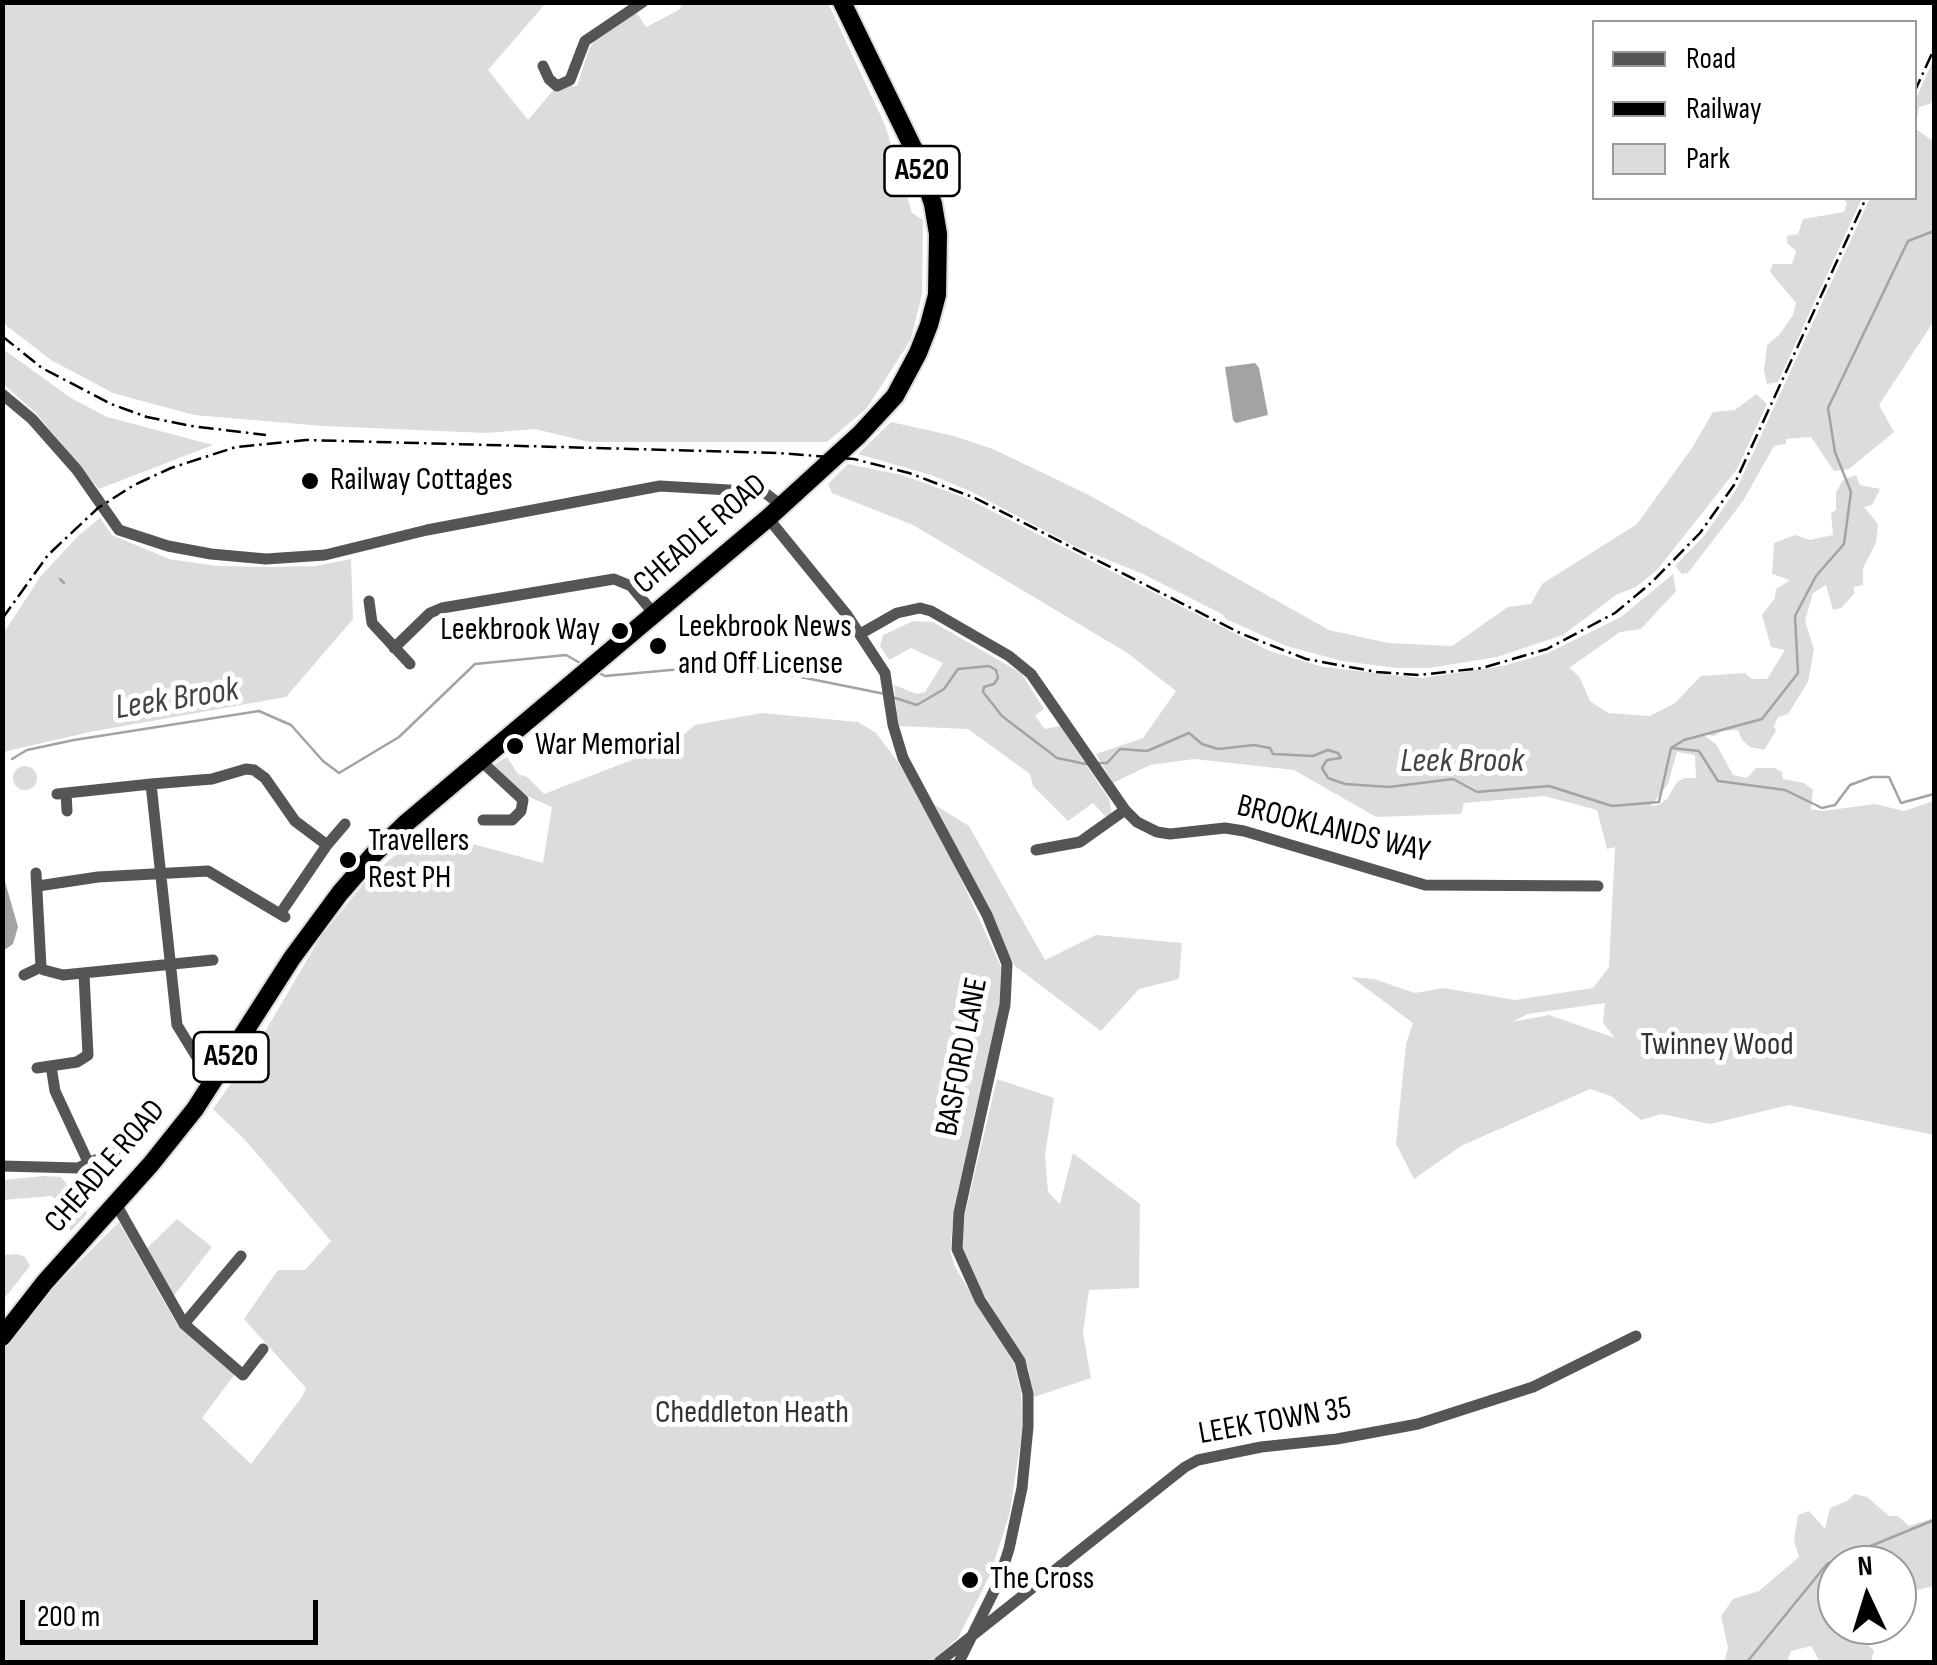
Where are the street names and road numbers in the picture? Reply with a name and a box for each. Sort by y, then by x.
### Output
road number: A520 [884,146,960,196]
street label: CHEADLE ROAD [627,467,775,603]
street label: BROOKLANDS WAY [1233,788,1433,872]
street label: BASFORD LANE [929,975,997,1139]
road number: A520 [194,1032,268,1082]
street label: CHEADLE ROAD [38,1093,174,1241]
street label: LEEK TOWN 35 [1196,1390,1354,1454]

